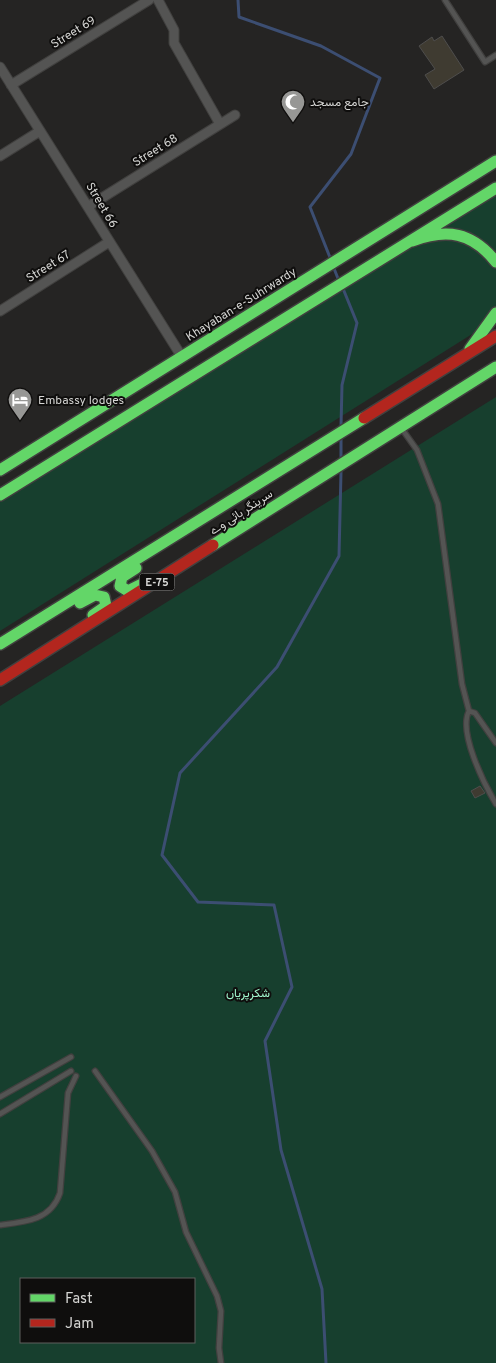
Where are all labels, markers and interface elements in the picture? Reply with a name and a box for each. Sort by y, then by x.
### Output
street label: Street 69 [48,13,99,53]
mosque icon: جامع مسجد [280,89,306,123]
place label: جامع مسجد [310,95,369,111]
street label: Street 68 [130,131,181,171]
street label: Street 66 [81,180,121,231]
street label: Street 67 [23,247,74,287]
street label: Khayaban-e-Suhrwardy [183,264,300,345]
hotel icon: Embassy lodges [7,387,33,421]
place label: Embassy lodges [38,393,124,409]
street label: سرینگر ہائی وے [207,486,276,539]
road number: E-75 [140,574,174,590]
park label: شکرپریاں [226,986,270,1002]
legend [20,1278,195,1343]
text: Fast [65,1290,93,1309]
text: Jam [65,1315,94,1334]

